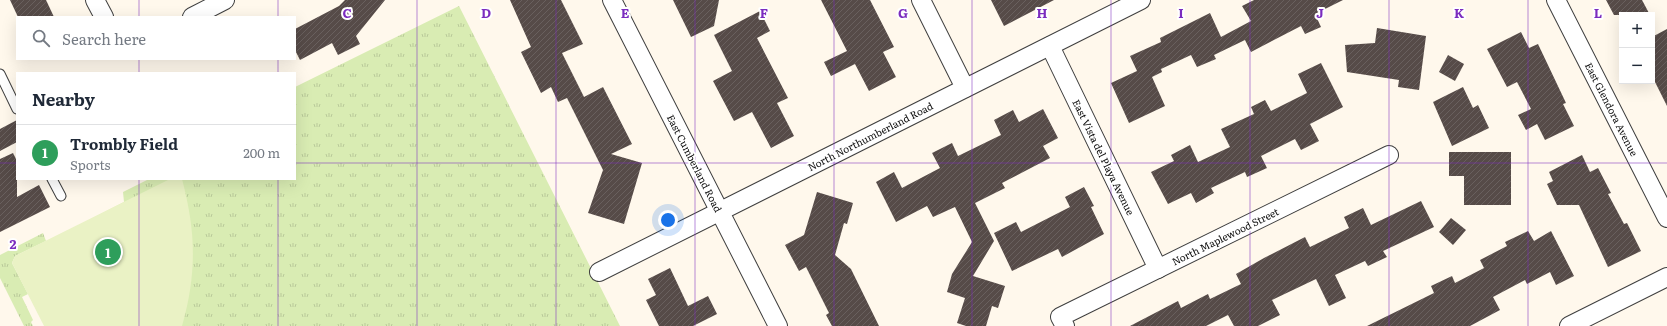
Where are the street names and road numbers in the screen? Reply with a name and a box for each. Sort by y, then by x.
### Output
street label: East Glendora Avenue [1582,59,1642,159]
street label: East Vista del Playa Avenue [1069,97,1139,217]
street label: North Northumberland Road [805,98,935,174]
street label: East Cumberland Road [664,111,726,215]
street label: North Maplewood Street [1169,204,1281,268]

